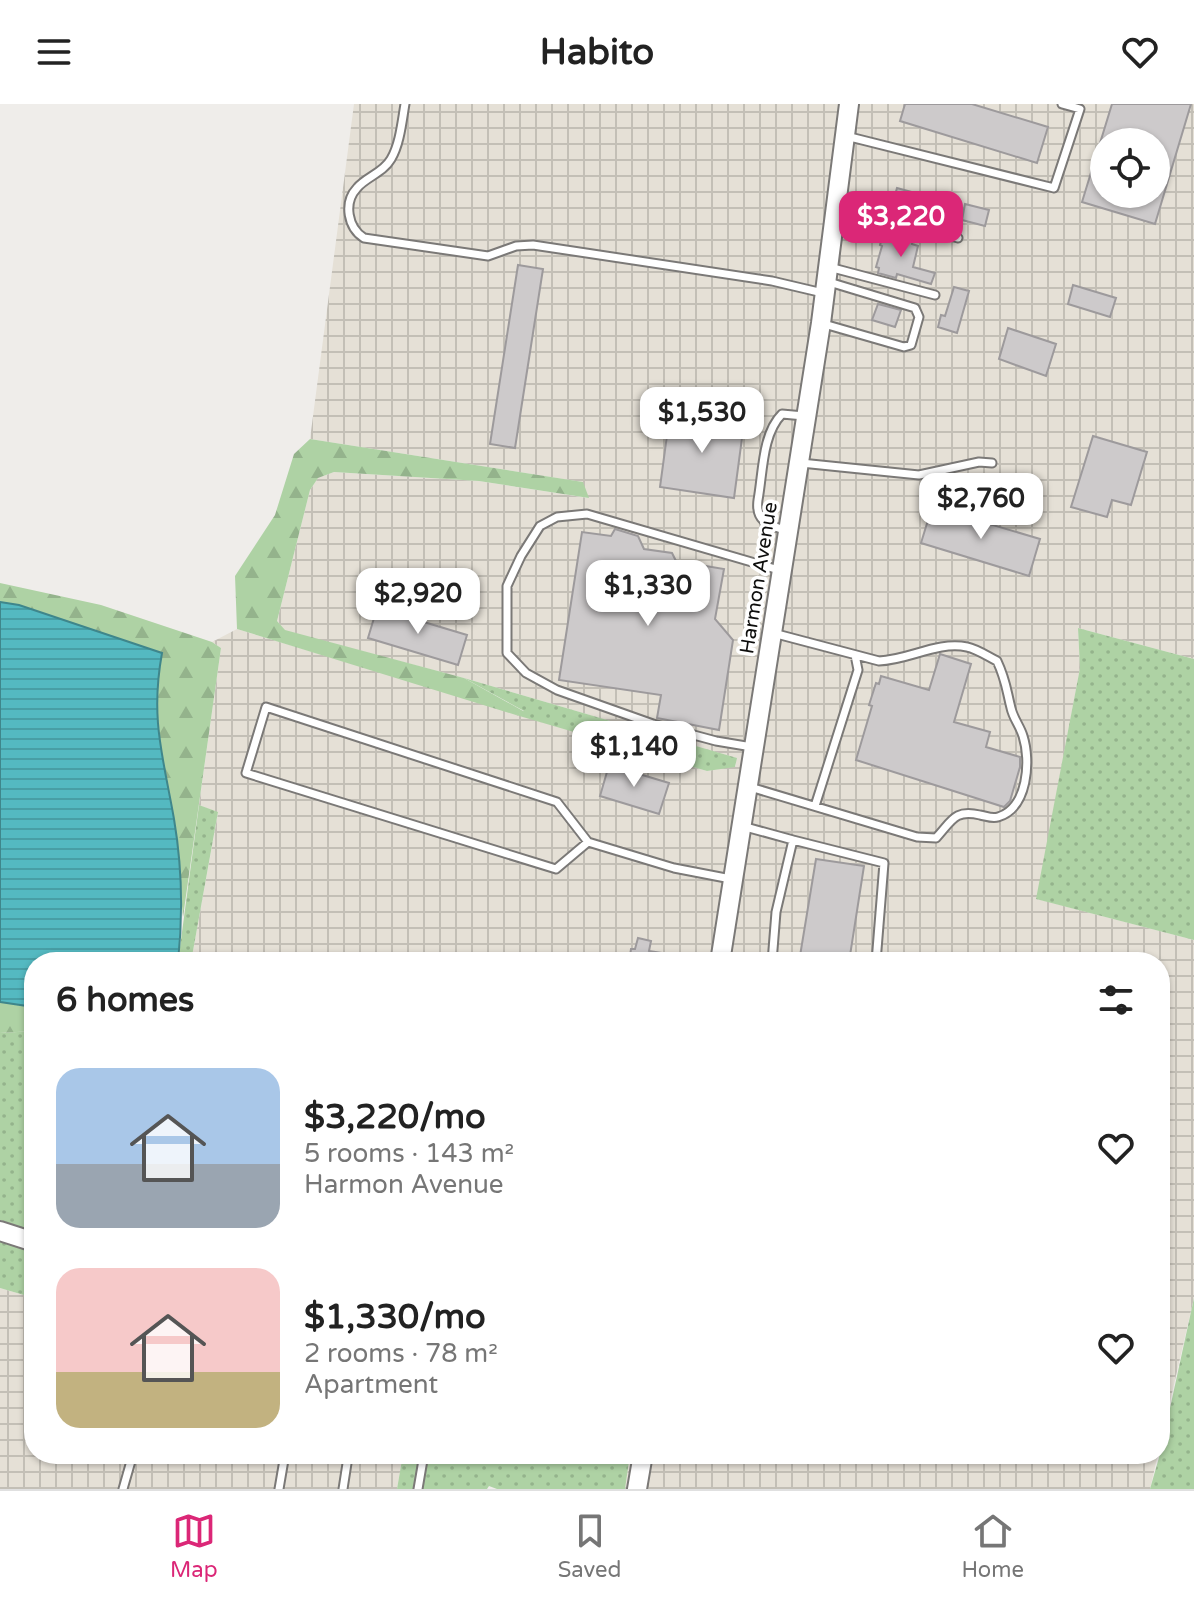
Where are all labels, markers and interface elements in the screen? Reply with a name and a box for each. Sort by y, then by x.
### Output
icon: menu [32,30,76,74]
icon: heart [1118,30,1162,74]
text: Habito [540,31,654,74]
map controls [1090,128,1170,208]
button: locate [1090,128,1170,208]
pin: $3,220 [836,191,966,259]
text: $3,220 [857,201,945,232]
pin: $1,530 [637,387,767,455]
text: $1,530 [658,397,746,428]
pin: $2,760 [916,473,1046,541]
text: $2,760 [937,483,1025,514]
street label: Harmon Avenue [735,500,783,656]
pin: $1,330 [583,560,713,628]
pin: $2,920 [353,568,483,636]
text: $1,330 [604,570,692,601]
text: $2,920 [374,578,462,609]
pin: $1,140 [569,721,699,789]
text: $1,140 [590,731,678,762]
icon: filters [1094,978,1138,1022]
text: 6 homes [56,980,194,1021]
text: $3,220/mo [304,1097,486,1138]
icon: home [120,1100,216,1196]
icon: heart [1094,1126,1138,1170]
text: 5 rooms · 143 m² [304,1138,514,1169]
text: Harmon Avenue [304,1169,504,1200]
text: $1,330/mo [304,1297,486,1338]
icon: home [120,1300,216,1396]
icon: heart [1094,1326,1138,1370]
text: 2 rooms · 78 m² [304,1338,498,1369]
text: Apartment [304,1369,438,1400]
tab: Map [170,1509,218,1583]
tab: Saved [558,1509,621,1583]
tab: Home [962,1509,1024,1583]

